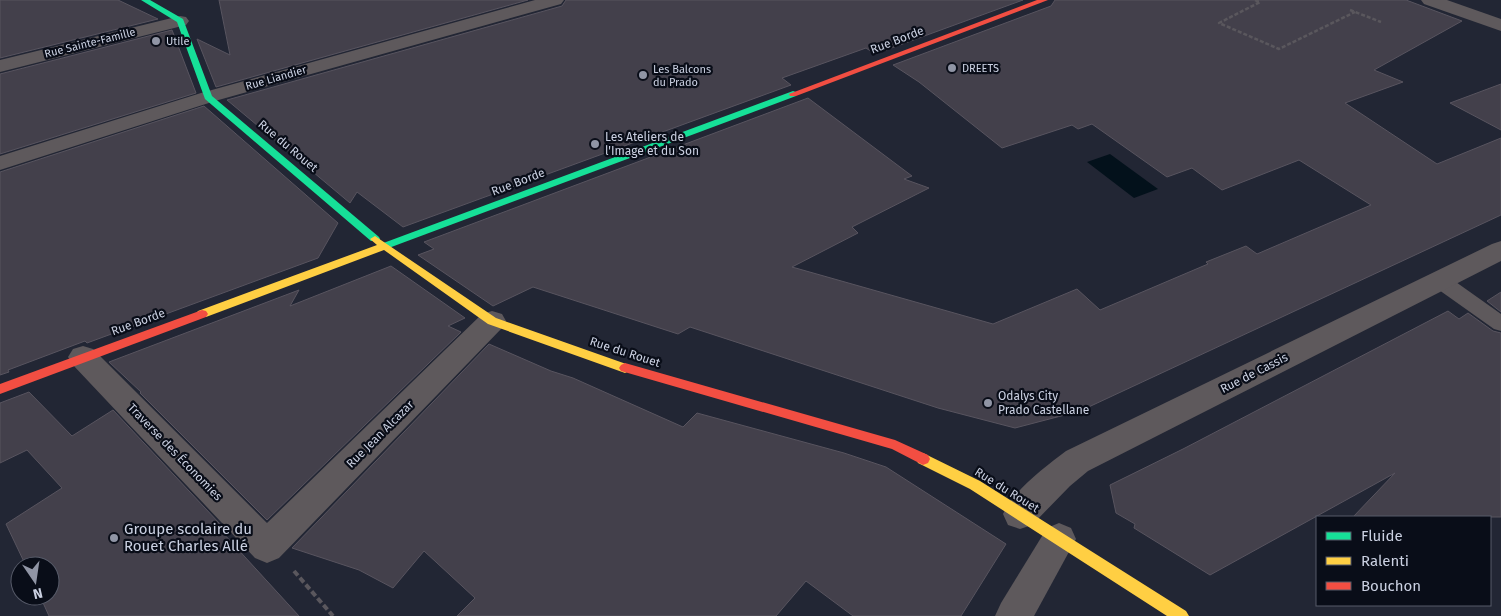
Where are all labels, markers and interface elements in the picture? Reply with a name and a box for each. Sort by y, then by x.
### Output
street label: Rue Borde [868,23,926,57]
street label: Rue Sainte-Famille [43,25,137,61]
marker: Utile [150,35,162,47]
place label: Utile [166,35,190,48]
marker: DREETS [946,62,958,74]
place label: DREETS [962,62,999,75]
street label: Rue Liandier [244,63,309,93]
place label: Les Balcons du Prado [653,63,711,89]
marker: Les Balcons du Prado [637,69,649,81]
street label: Rue du Rouet [255,117,321,175]
place label: Les Ateliers de l'Image et du Son [605,130,699,158]
marker: Les Ateliers de l'Image et du Son [589,138,601,150]
street label: Rue Borde [489,165,547,199]
street label: Rue Borde [109,306,167,338]
street label: Rue du Rouet [588,334,663,370]
street label: Rue de Cassis [1218,350,1290,396]
place label: Odalys City Prado Castellane [998,389,1089,417]
street label: Rue Jean Alcazar [343,397,417,471]
marker: Odalys City Prado Castellane [982,397,994,409]
street label: Traverse des Économies [125,400,226,504]
street label: Rue du Rouet [972,465,1042,516]
legend [1316,516,1491,606]
place label: Groupe scolaire du Rouet Charles Allé [124,520,252,555]
text: Fluide [1361,527,1403,545]
marker: Groupe scolaire du Rouet Charles Allé [108,532,120,544]
text: Ralenti [1361,552,1409,570]
north arrow [10,556,60,606]
text: Bouchon [1361,577,1421,595]
text: N [31,584,44,603]

